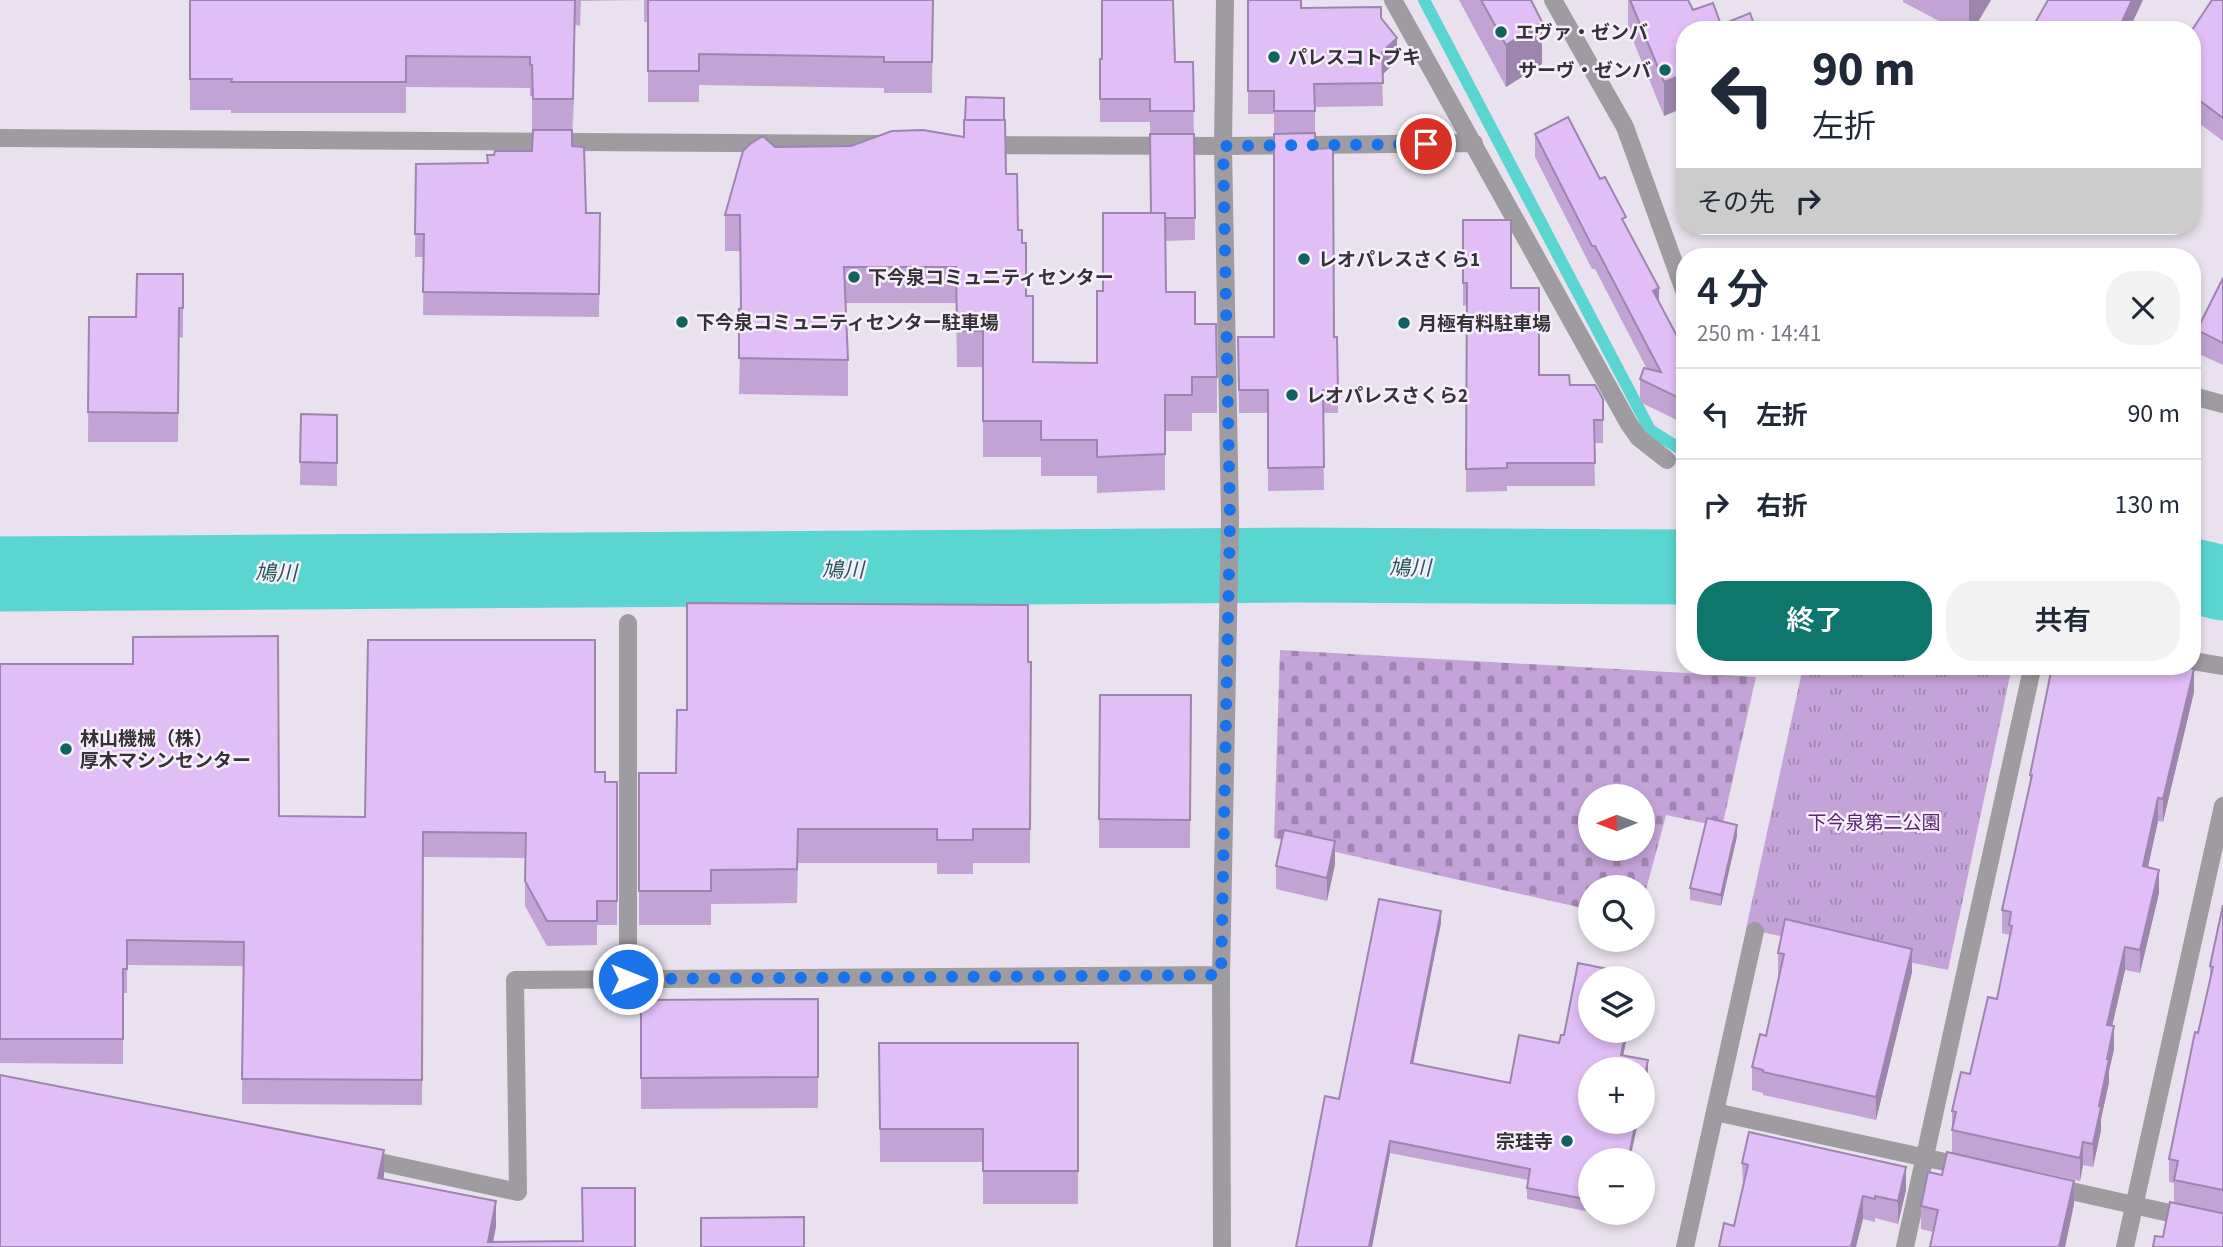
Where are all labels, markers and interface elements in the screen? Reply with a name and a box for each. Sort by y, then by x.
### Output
place label: エヴァ・ゼンバ [1515,20,1648,47]
marker: エヴァ・ゼンバ [1493,24,1509,40]
text: 90 m [1812,35,1916,105]
place label: パレスコトブキ [1288,45,1421,72]
marker: パレスコトブキ [1266,49,1282,65]
icon: left [1697,49,1788,140]
place label: サーヴ・ゼンバ [1518,58,1651,85]
marker: サーヴ・ゼンバ [1657,62,1673,78]
text: 左折 [1812,104,1876,150]
pin [1396,114,1456,174]
icon: arrive [1407,125,1445,163]
icon: right [1789,182,1827,220]
text: その先 [1697,184,1775,221]
place label: レオパレスさくら1 [1318,247,1480,274]
marker: レオパレスさくら1 [1296,251,1312,267]
text: 4 分 [1697,261,1769,321]
place label: 下今泉コミュニティセンター [868,265,1114,292]
marker: 下今泉コミュニティセンター [846,269,862,285]
button: close [2106,271,2180,345]
place label: 下今泉コミュニティセンター駐車場 [696,310,999,337]
place label: 月極有料駐車場 [1418,311,1551,338]
marker: 下今泉コミュニティセンター駐車場 [674,314,690,330]
marker: 月極有料駐車場 [1396,315,1412,331]
text: 250 m · 14:41 [1697,317,1821,350]
place label: レオパレスさくら2 [1306,383,1468,410]
marker: レオパレスさくら2 [1284,387,1300,403]
icon: left [1697,395,1735,433]
text: 90 m [2127,395,2180,432]
text: 左折 [1756,397,1808,434]
icon: right [1697,486,1735,524]
text: 130 m [2114,486,2180,523]
text: 右折 [1756,488,1808,525]
water label: 鳩川 [1389,553,1433,583]
water label: 鳩川 [822,555,866,585]
water label: 鳩川 [255,558,299,588]
button: 終了 [1697,581,1932,661]
button: 共有 [1946,581,2180,661]
place label: 林山機械（株） 厚木マシンセンター [80,726,251,775]
marker: 林山機械（株） 厚木マシンセンター [58,741,74,757]
north arrow [1578,784,1656,861]
map controls [1578,784,1655,1225]
park label: 下今泉第二公園 [1807,810,1941,837]
button: search [1578,875,1655,952]
position arrow [591,942,665,1016]
button: layers [1578,966,1655,1043]
button: + [1578,1057,1655,1134]
place label: 宗珪寺 [1496,1129,1553,1156]
marker: 宗珪寺 [1559,1133,1575,1149]
button: − [1578,1148,1655,1225]

